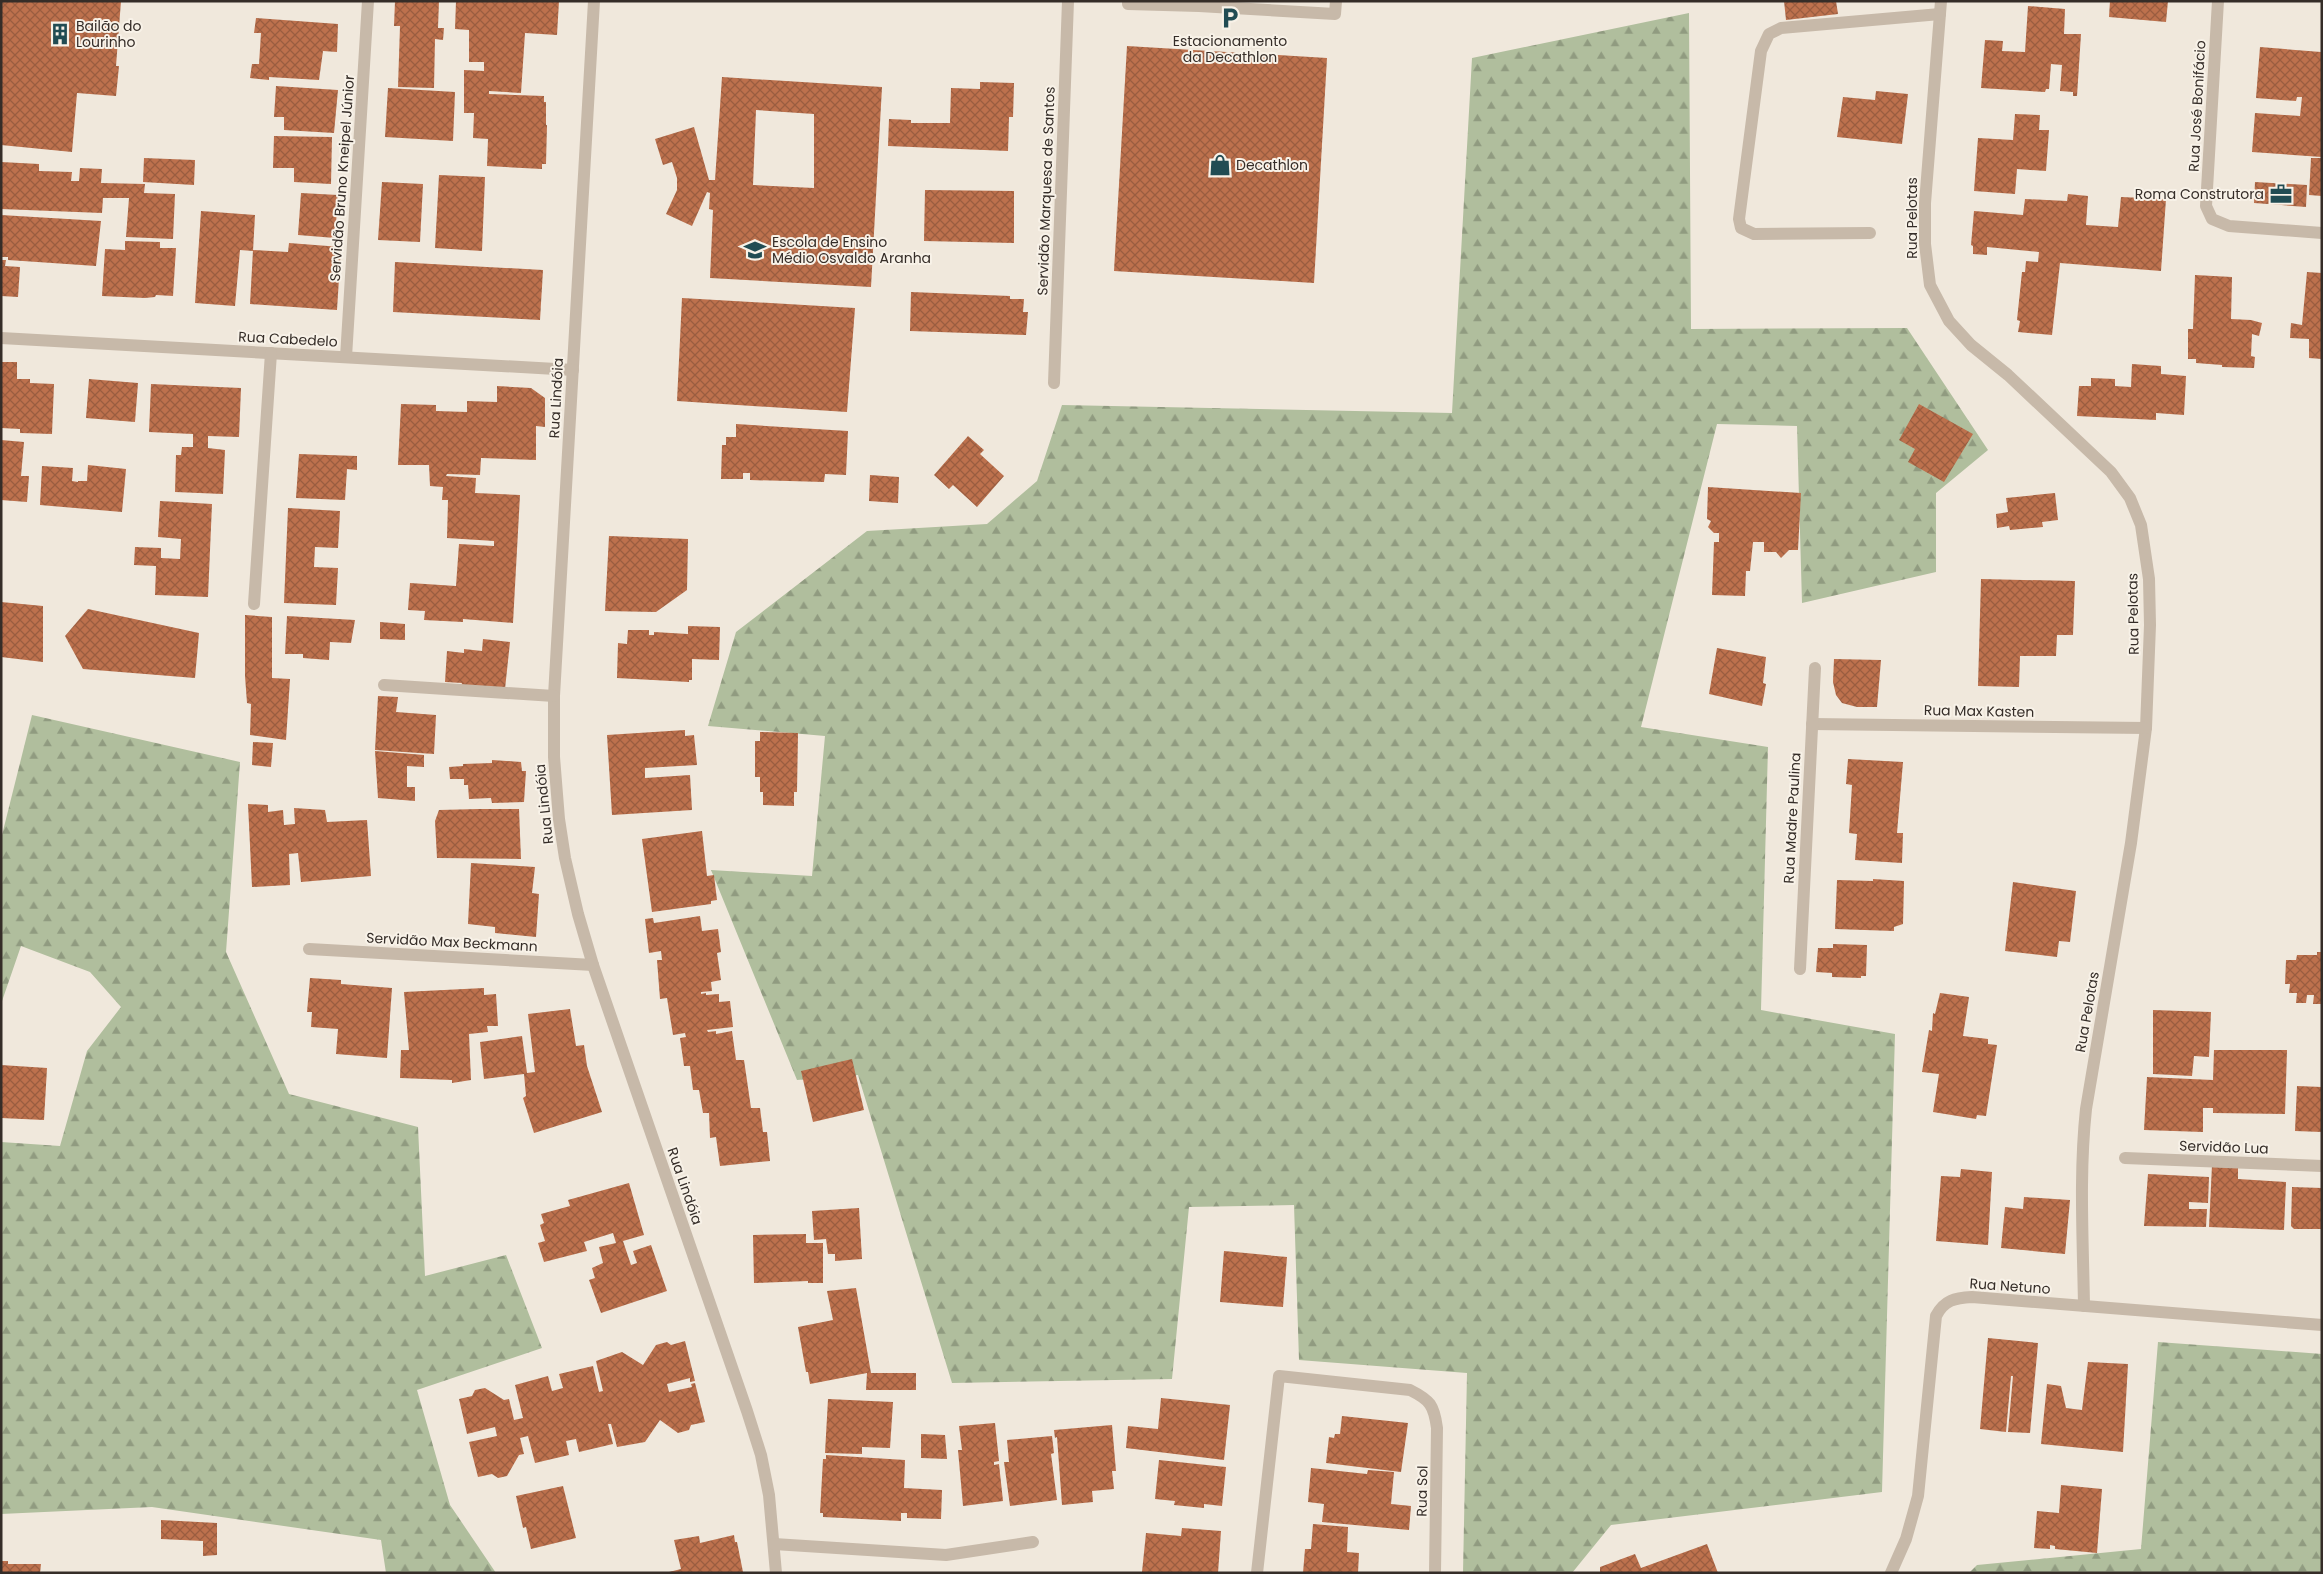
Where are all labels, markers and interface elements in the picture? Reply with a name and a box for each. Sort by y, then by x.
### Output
parking icon: Estacionamento da Decathlon [1217,5,1243,31]
place label: Bailão do Lourinho [76,16,142,52]
building icon: Bailão do Lourinho [47,21,73,47]
place label: Estacionamento da Decathlon [1173,31,1287,67]
street label: Rua José Bonifácio [2184,40,2210,172]
street label: Servidão Bruno Kneipel Júnior [325,74,359,282]
street label: Servidão Marquesa de Santos [1032,86,1060,296]
shop icon: Decathlon [1207,152,1233,178]
place label: Decathlon [1236,155,1308,175]
street label: Rua Pelotas [1902,177,1922,259]
office icon: Roma Construtora [2268,181,2294,207]
place label: Roma Construtora [2135,184,2264,204]
place label: Escola de Ensino Médio Osvaldo Aranha [772,232,931,268]
school or university icon: Escola de Ensino Médio Osvaldo Aranha [742,237,768,263]
street label: Rua Cabedelo [238,326,338,352]
street label: Rua Lindóia [544,357,568,439]
street label: Rua Pelotas [2122,573,2144,655]
street label: Rua Max Kasten [1924,700,2034,722]
street label: Rua Madre Paulina [1779,752,1805,884]
street label: Rua Lindóia [530,763,558,845]
street label: Servidão Max Beckmann [366,928,538,956]
street label: Rua Pelotas [2070,970,2104,1054]
street label: Servidão Lua [2179,1135,2269,1159]
street label: Rua Lindóia [662,1145,708,1227]
street label: Rua Netuno [1969,1273,2051,1299]
street label: Rua Sol [1412,1465,1432,1517]

